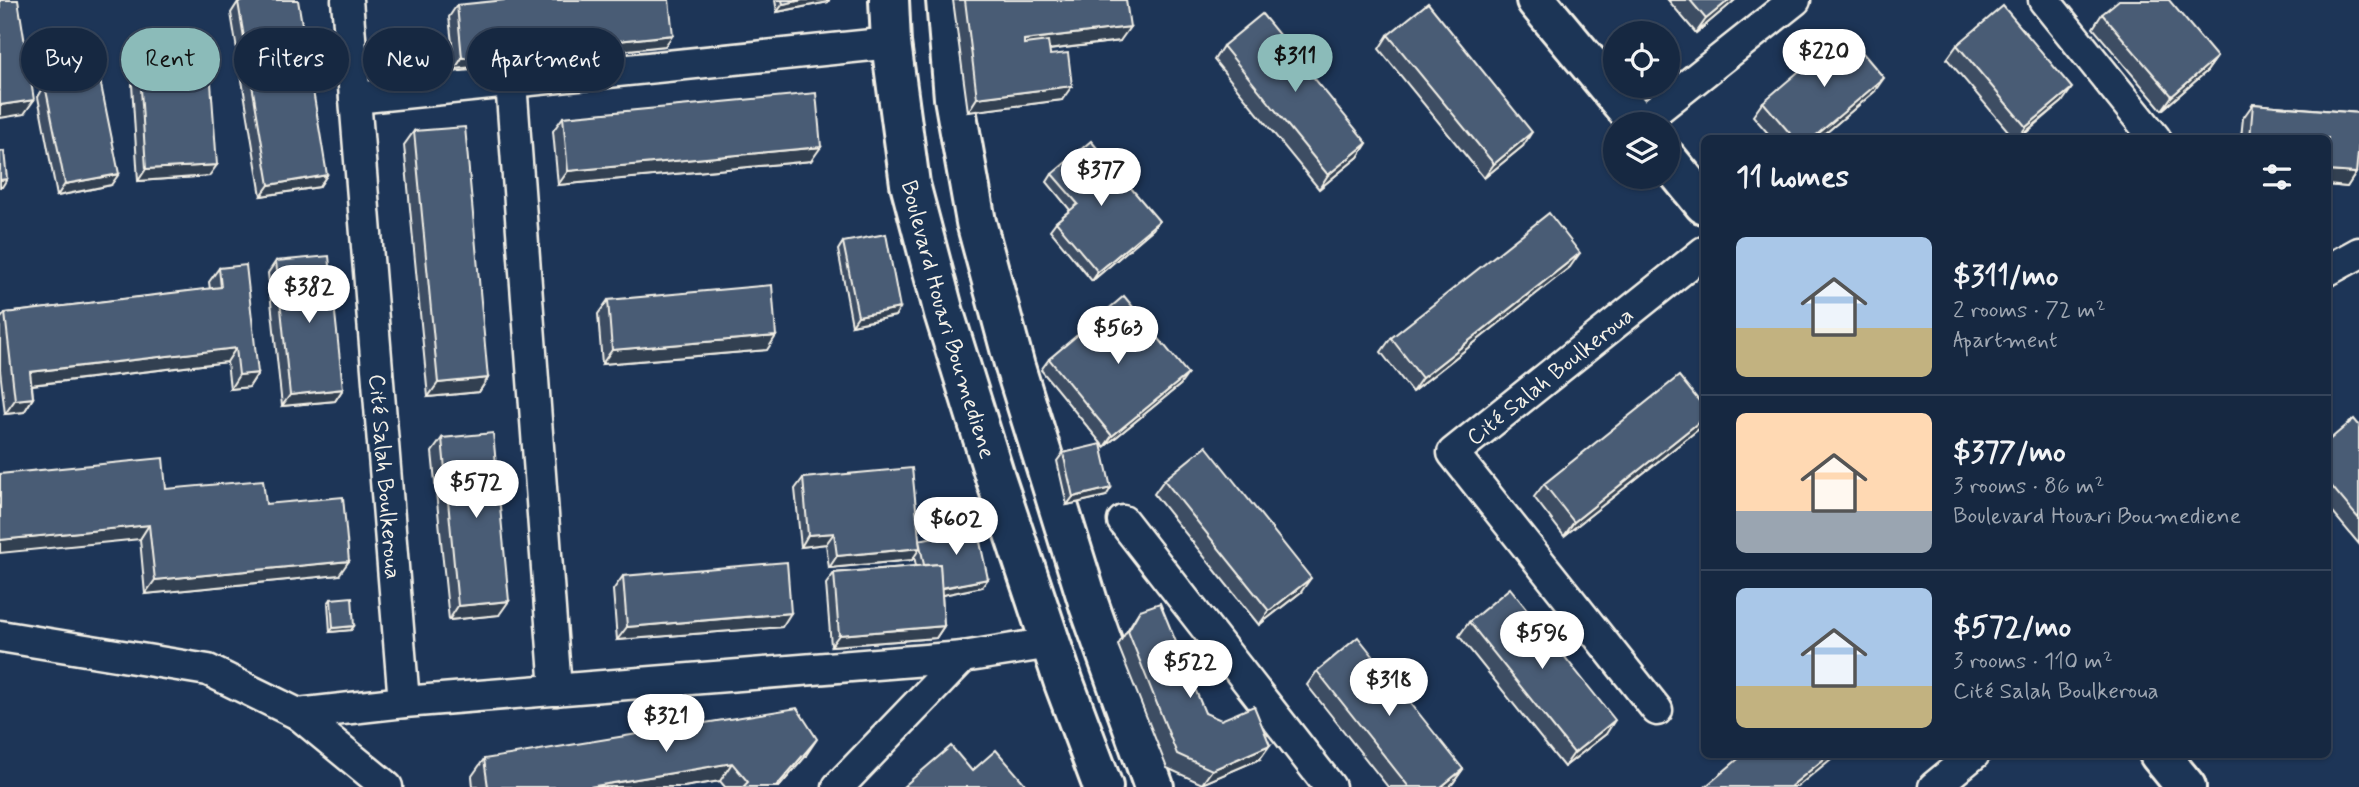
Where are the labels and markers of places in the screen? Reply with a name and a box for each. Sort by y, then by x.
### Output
pin: $220 [1783,29,1865,89]
pin: $311 [1254,34,1336,94]
pin: $377 [1060,148,1142,208]
pin: $382 [268,266,350,325]
pin: $563 [1077,306,1159,366]
pin: $572 [435,461,517,520]
pin: $602 [915,498,997,557]
pin: $596 [1501,612,1583,671]
pin: $522 [1149,640,1231,700]
pin: $318 [1348,658,1430,718]
pin: $321 [625,694,707,754]

